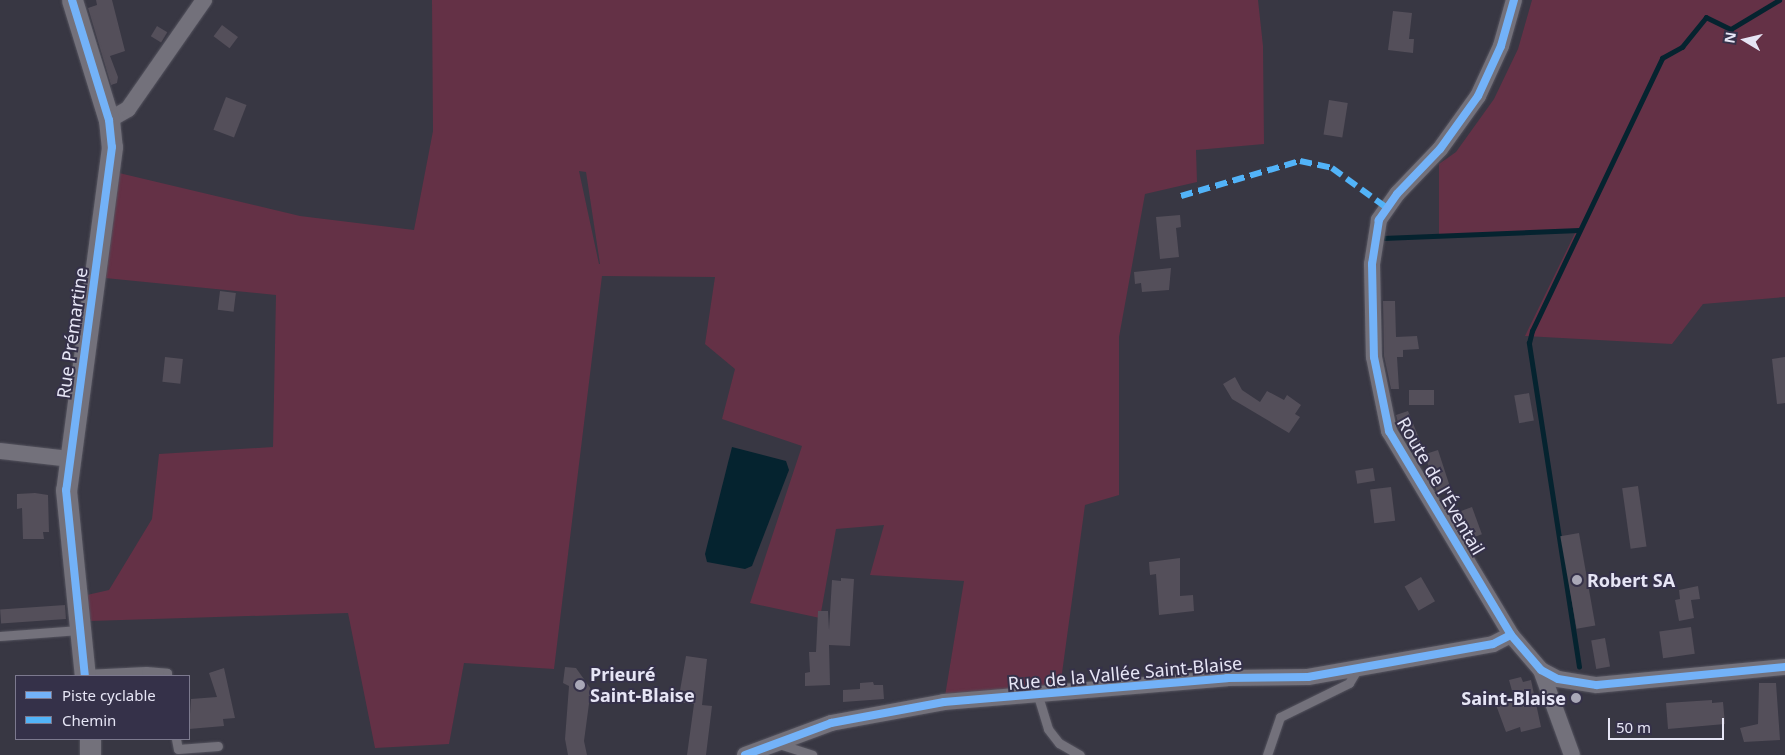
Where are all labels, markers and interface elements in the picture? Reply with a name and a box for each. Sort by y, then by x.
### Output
north arrow [1720,15,1770,65]
text: N [1719,30,1740,45]
street label: Rue Prémartine [52,266,92,400]
street label: Route de l'Éventail [1393,413,1489,559]
place label: Robert SA [1587,569,1675,591]
marker: Robert SA [1571,574,1583,586]
street label: Rue de la Vallée Saint-Blaise [1007,652,1243,694]
place label: Prieuré Saint-Blaise [590,664,695,706]
legend [15,675,190,740]
marker: Prieuré Saint-Blaise [574,679,586,691]
text: Piste cyclable [62,685,156,705]
place label: Saint-Blaise [1461,687,1566,709]
marker: Saint-Blaise [1570,692,1582,704]
scale bar [1610,708,1726,740]
text: Chemin [62,710,116,730]
text: 50 m [1616,717,1651,737]

